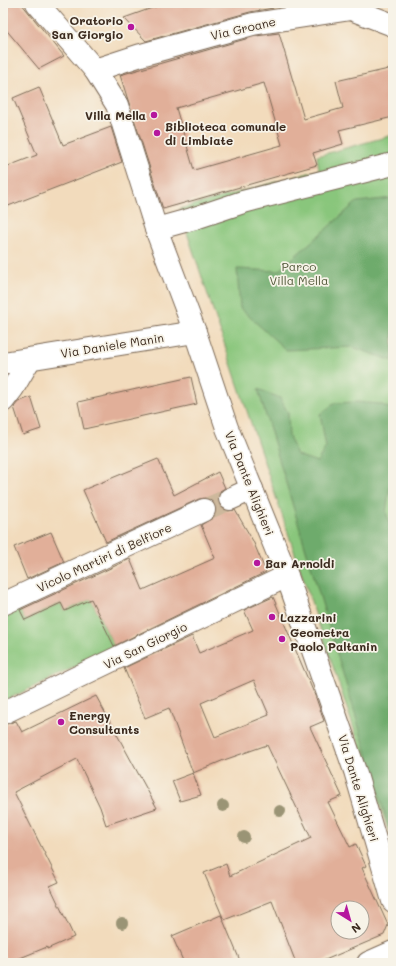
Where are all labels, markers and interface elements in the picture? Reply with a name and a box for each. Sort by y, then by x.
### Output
place label: Oratorio San Giorgio [52,12,123,42]
street label: Via Groane [209,13,277,43]
marker: Oratorio San Giorgio [126,22,136,32]
place label: Villa Mella [85,107,146,123]
marker: Villa Mella [149,110,159,120]
place label: Biblioteca comunale di Limbiate [165,118,286,148]
marker: Biblioteca comunale di Limbiate [152,128,162,138]
park label: Parco Villa Mella [269,258,329,288]
street label: Via Daniele Manin [59,329,165,361]
street label: Via Dante Alighieri [222,428,278,538]
street label: Vicolo Martiri di Belfiore [34,519,174,595]
place label: Bar Arnoldi [265,555,335,571]
marker: Bar Arnoldi [252,558,262,568]
place label: Lazzarini [280,609,337,625]
marker: Lazzarini [267,612,277,622]
street label: Via San Giorgio [101,618,189,672]
place label: Geometra Paolo Paltanin [290,624,377,654]
marker: Geometra Paolo Paltanin [277,634,287,644]
place label: Energy Consultants [69,707,139,737]
marker: Energy Consultants [56,717,66,727]
street label: Via Dante Alighieri [335,733,383,843]
north arrow [330,900,370,940]
text: N [348,920,364,937]

